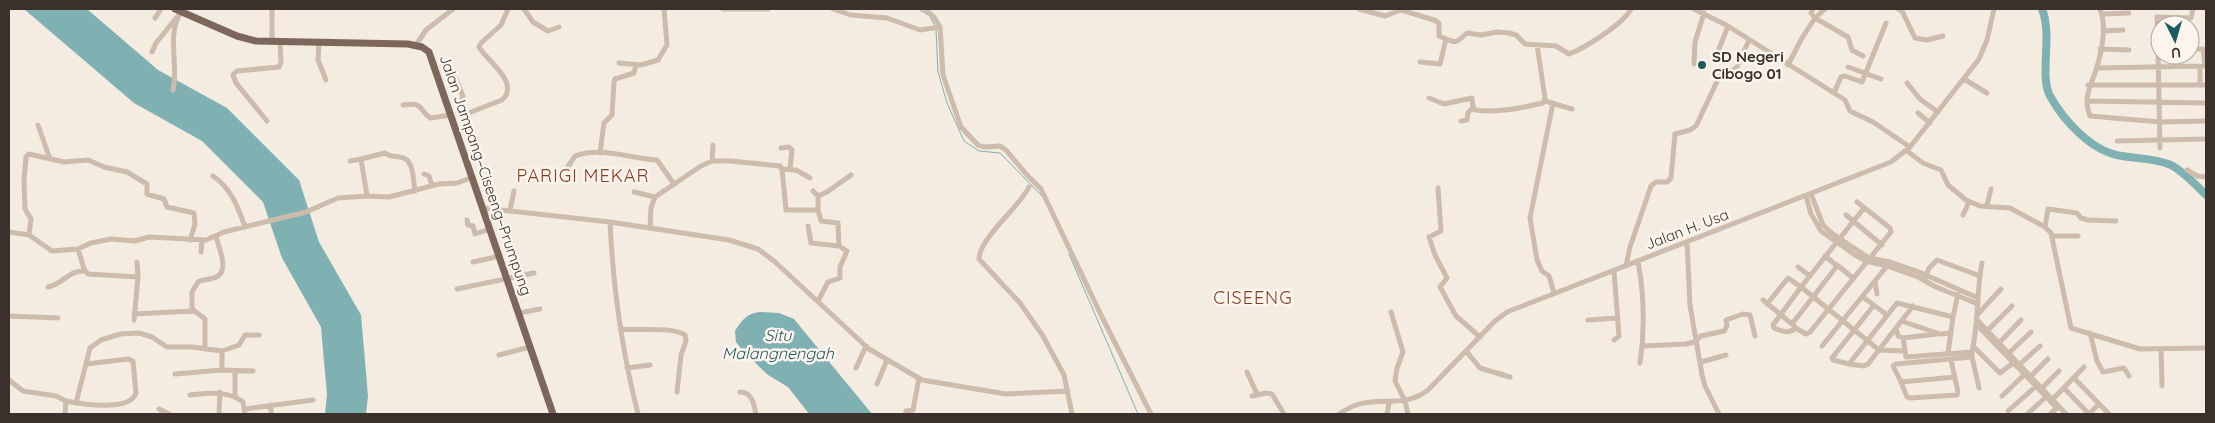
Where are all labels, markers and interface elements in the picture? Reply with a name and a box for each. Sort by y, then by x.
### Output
north arrow [2150,15,2200,65]
text: U [2170,44,2182,62]
place label: SD Negeri Cibogo 01 [1712,47,1784,83]
street label: Jalan Jampang–Ciseeng–Prumpung [436,52,536,298]
marker: SD Negeri Cibogo 01 [1696,59,1708,71]
district label: PARIGI MEKAR [516,164,650,187]
street label: Jalan H. Usa [1643,204,1731,254]
district label: CISEENG [1213,286,1293,309]
water label: Situ Malangnengah [722,325,835,363]

